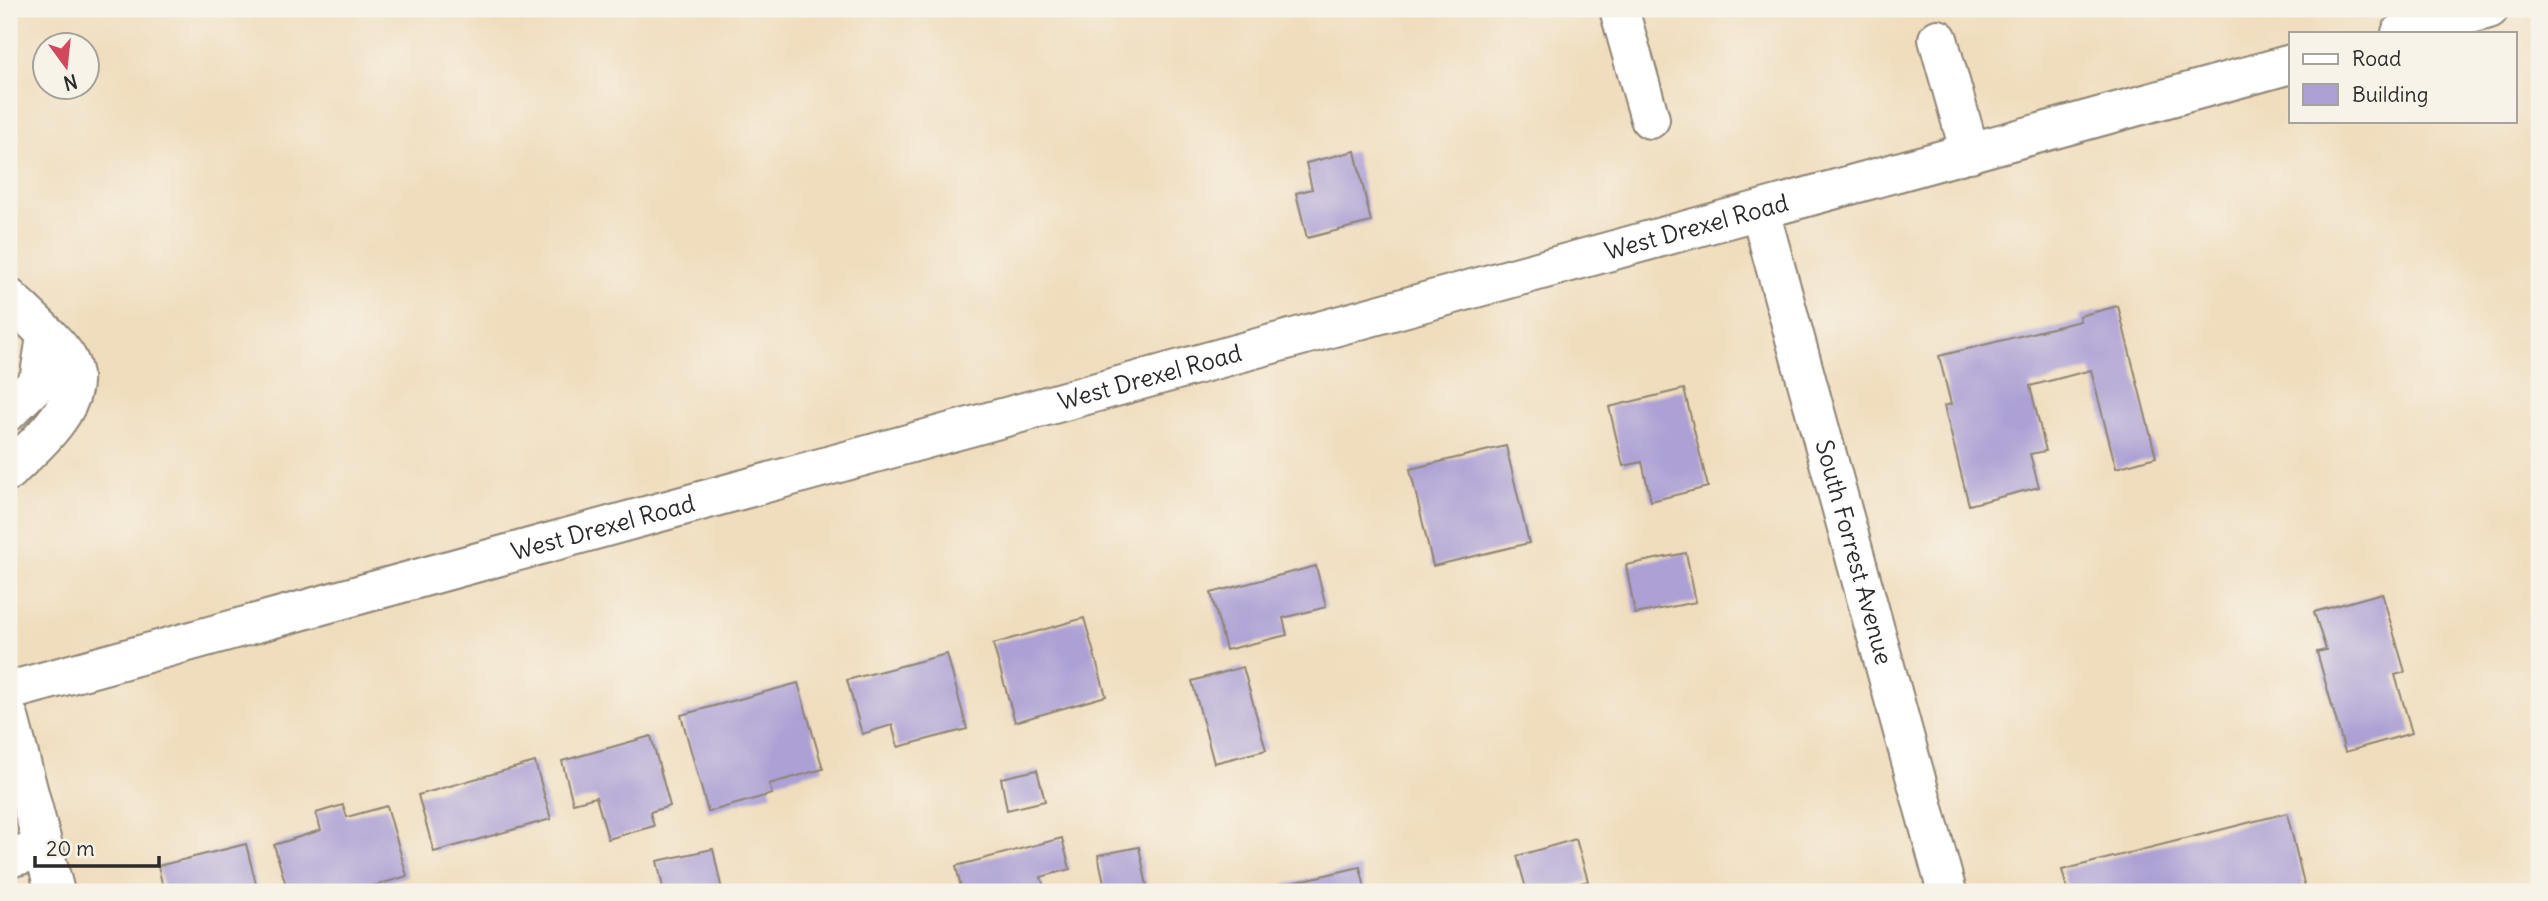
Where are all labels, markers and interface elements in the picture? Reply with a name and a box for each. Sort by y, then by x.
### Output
north arrow [32,32,102,102]
legend [2289,32,2516,122]
text: Road [2352,45,2401,72]
text: N [61,69,80,96]
text: Building [2352,81,2428,108]
street label: West Drexel Road [1601,187,1791,266]
street label: West Drexel Road [1054,337,1245,416]
street label: South Forrest Avenue [1810,436,1900,668]
street label: West Drexel Road [508,487,698,566]
scale bar [35,824,159,868]
text: 20 m [46,835,95,862]

